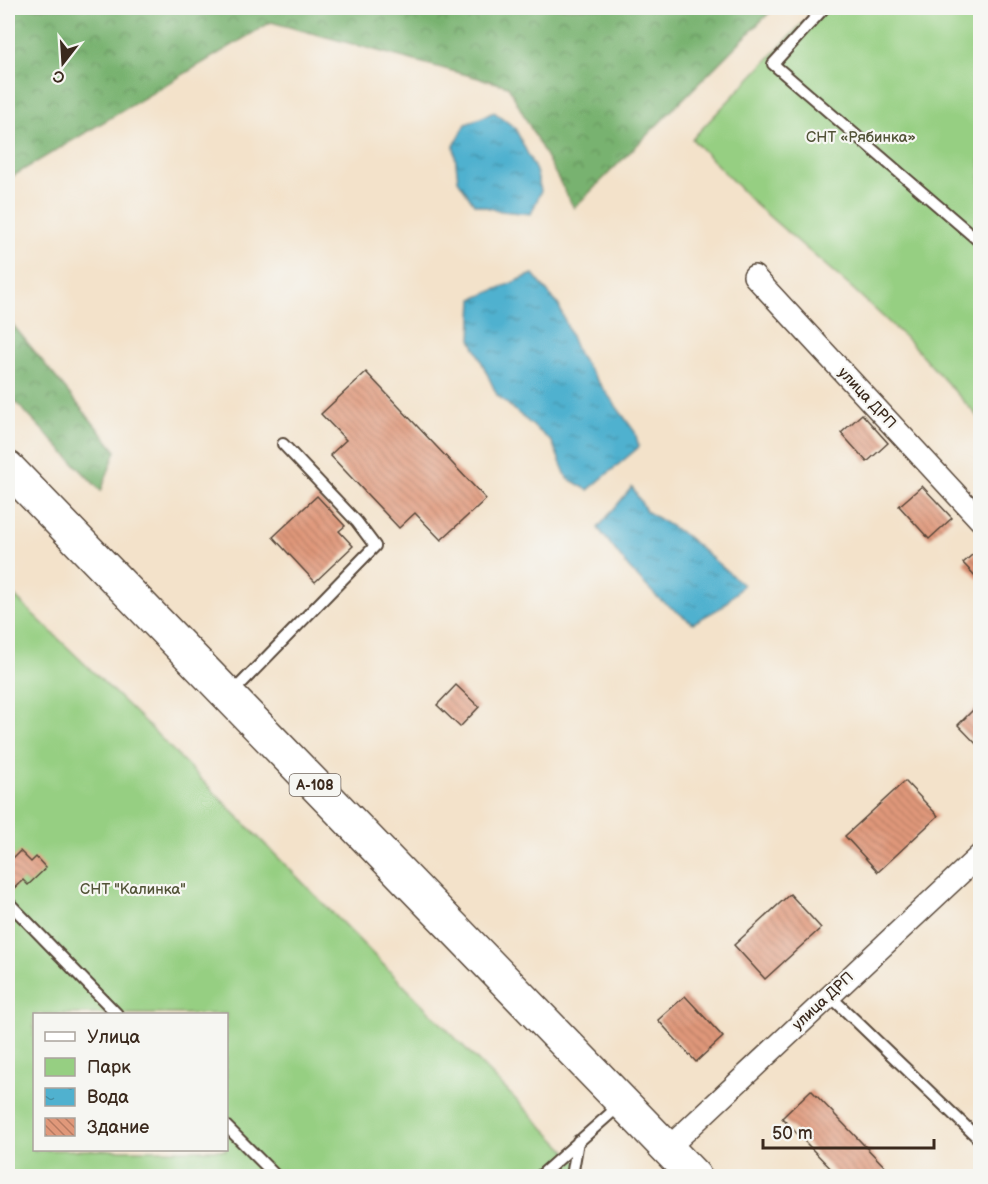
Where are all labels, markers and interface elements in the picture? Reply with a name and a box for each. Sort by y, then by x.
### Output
north arrow [33,33,93,93]
text: С [51,65,67,87]
park label: СНТ «Рябинка» [806,128,916,147]
street label: улица ДРП [834,363,900,433]
road number: А-108 [290,774,340,796]
park label: СНТ "Калинка" [80,880,186,899]
street label: улица ДРП [788,968,858,1034]
legend [33,1013,228,1151]
text: Улица [87,1027,141,1048]
text: Парк [87,1057,131,1078]
text: Вода [87,1087,129,1108]
scale bar [763,1112,934,1150]
text: Здание [87,1117,149,1138]
text: 50 m [772,1123,813,1144]

